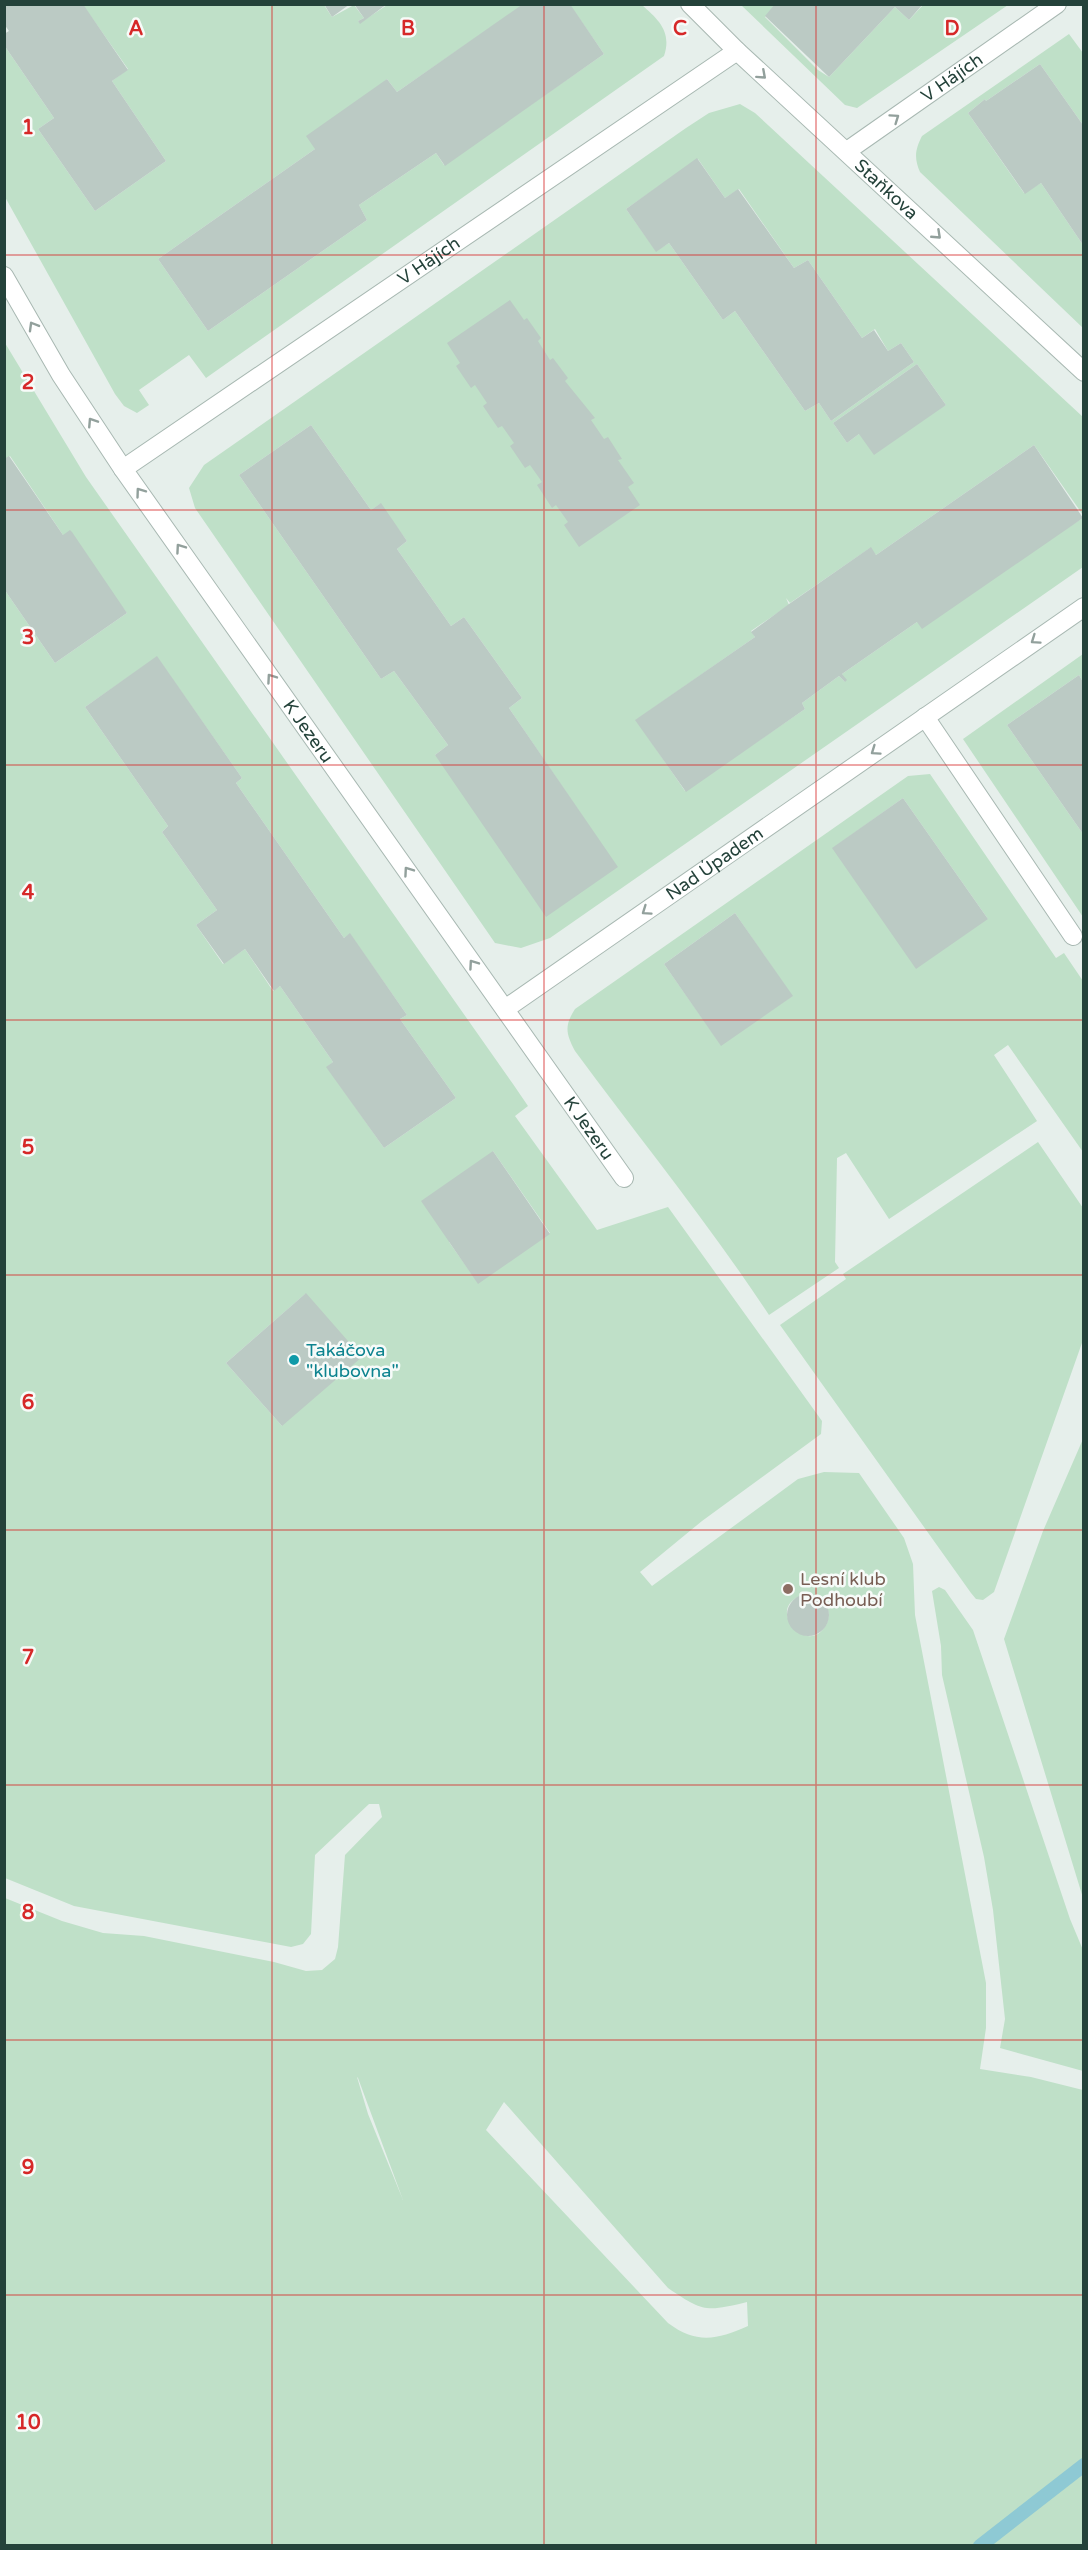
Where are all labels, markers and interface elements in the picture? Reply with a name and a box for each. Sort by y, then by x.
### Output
text: A [129,17,144,41]
text: B [401,17,415,41]
text: C [673,17,687,41]
text: D [944,17,960,41]
street label: V Hájích [917,48,987,107]
one-way arrow [755,68,766,79]
one-way arrow [888,114,899,125]
text: 1 [22,116,34,140]
street label: Staňkova [850,154,923,224]
one-way arrow [930,228,941,239]
street label: V Hájích [394,232,464,290]
one-way arrow [29,322,40,332]
text: 2 [22,371,34,395]
one-way arrow [88,418,100,428]
one-way arrow [136,488,147,499]
one-way arrow [176,544,187,555]
text: 3 [22,626,34,650]
one-way arrow [1031,633,1042,644]
one-way arrow [267,673,278,684]
street label: K Jezeru [278,695,338,767]
one-way arrow [871,744,882,755]
street label: Nad Úpadem [662,822,767,905]
one-way arrow [404,867,415,878]
text: 4 [22,881,35,905]
one-way arrow [642,904,653,915]
one-way arrow [469,959,480,970]
street label: K Jezeru [559,1092,619,1164]
text: 5 [22,1136,34,1160]
place label: Takáčova "klubovna" [306,1339,399,1382]
marker: Takáčova "klubovna" [287,1353,301,1367]
text: 6 [22,1391,34,1415]
place label: Lesní klub Podhoubí [800,1568,886,1611]
marker: Lesní klub Podhoubí [781,1582,795,1596]
text: 7 [22,1646,34,1670]
text: 8 [22,1901,34,1925]
text: 9 [22,2156,34,2180]
text: 10 [15,2411,41,2435]

